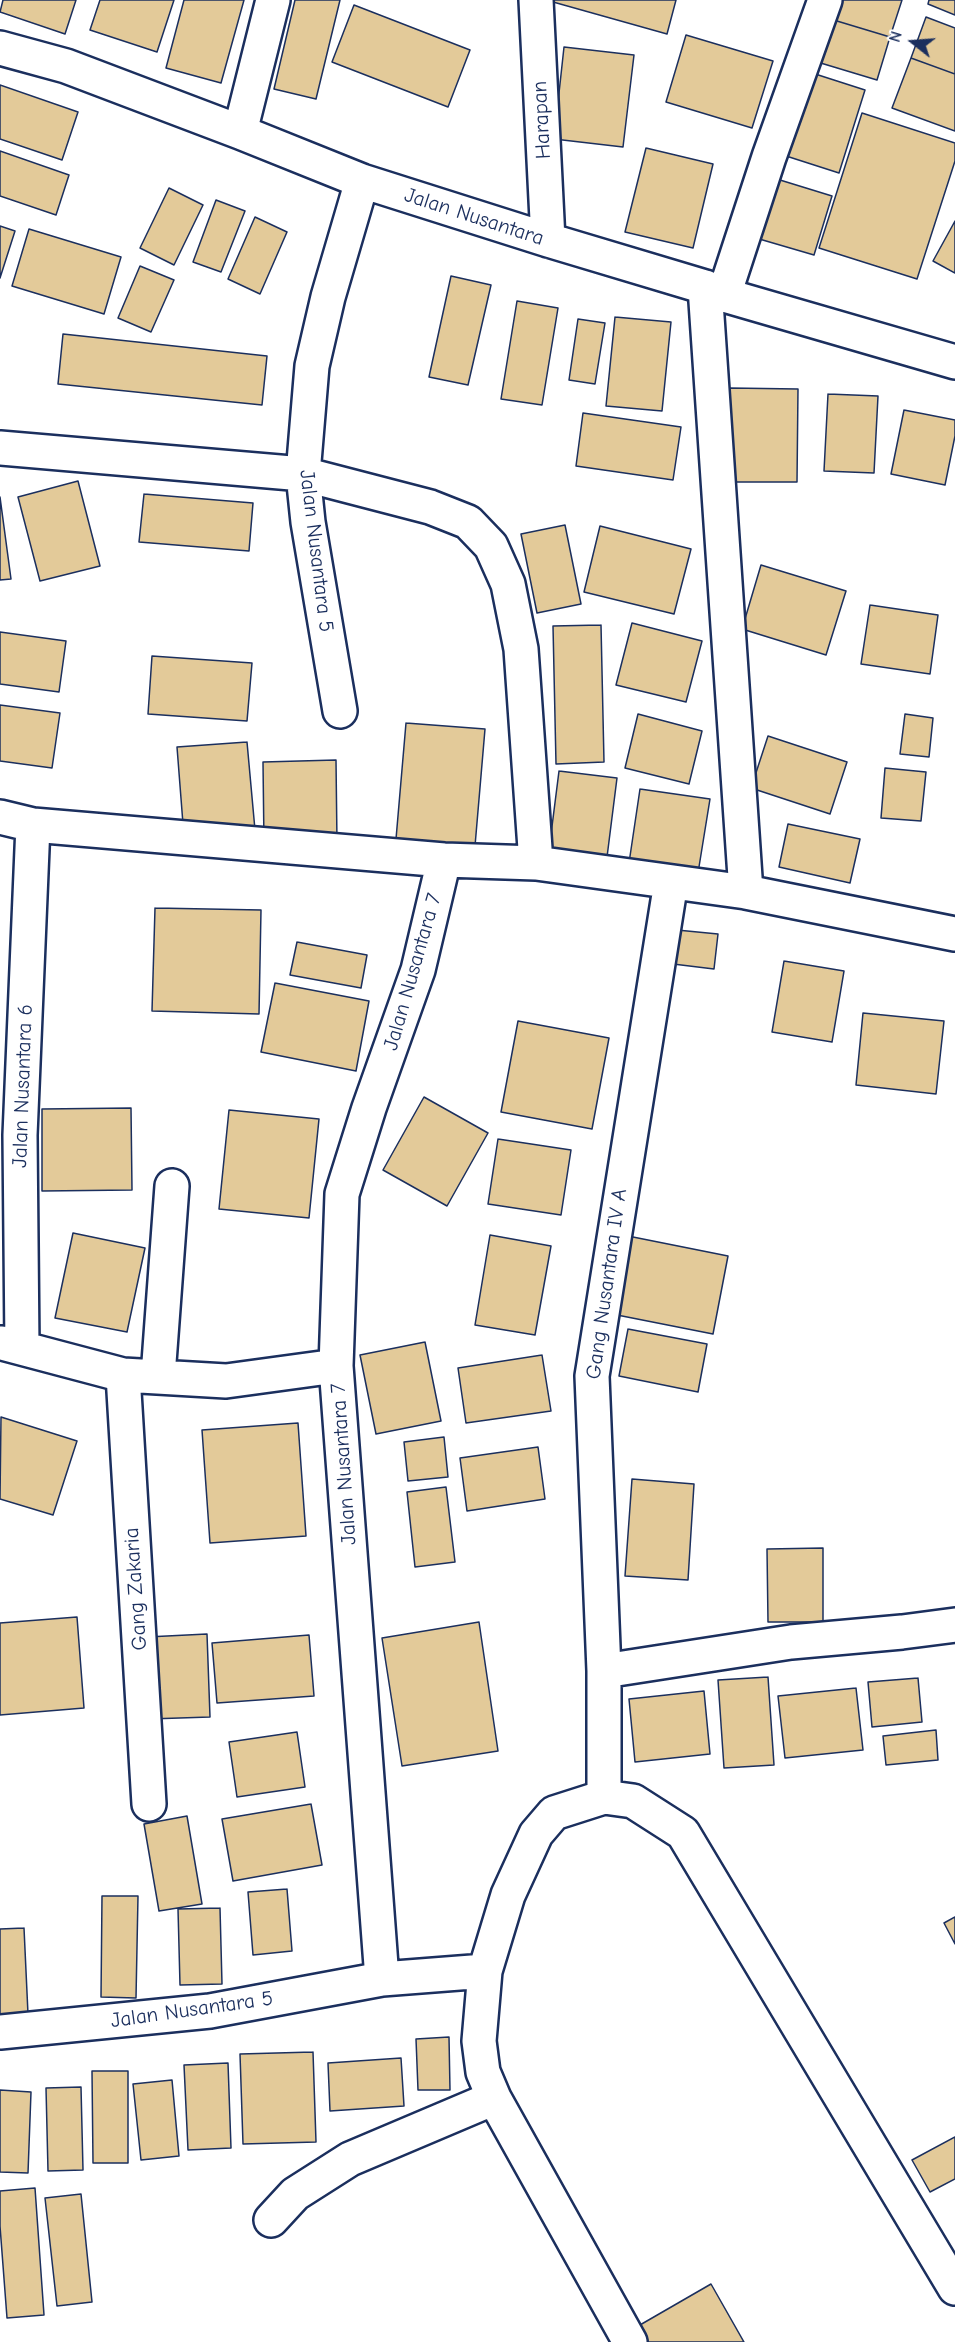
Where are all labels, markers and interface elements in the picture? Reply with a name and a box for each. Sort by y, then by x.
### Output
north arrow [883,12,943,72]
text: N [886,29,906,44]
street label: Harapan [527,80,557,160]
street label: Jalan Nusantara [401,183,547,251]
street label: Jalan Nusantara 5 [294,468,338,634]
street label: Jalan Nusantara 7 [379,891,447,1053]
street label: Jalan Nusantara 6 [8,1004,38,1168]
street label: Gang Nusantara IV A [581,1187,633,1381]
street label: Jalan Nusantara 7 [326,1382,362,1546]
street label: Gang Zakaria [119,1527,153,1651]
street label: Jalan Nusantara 5 [109,1986,275,2034]

